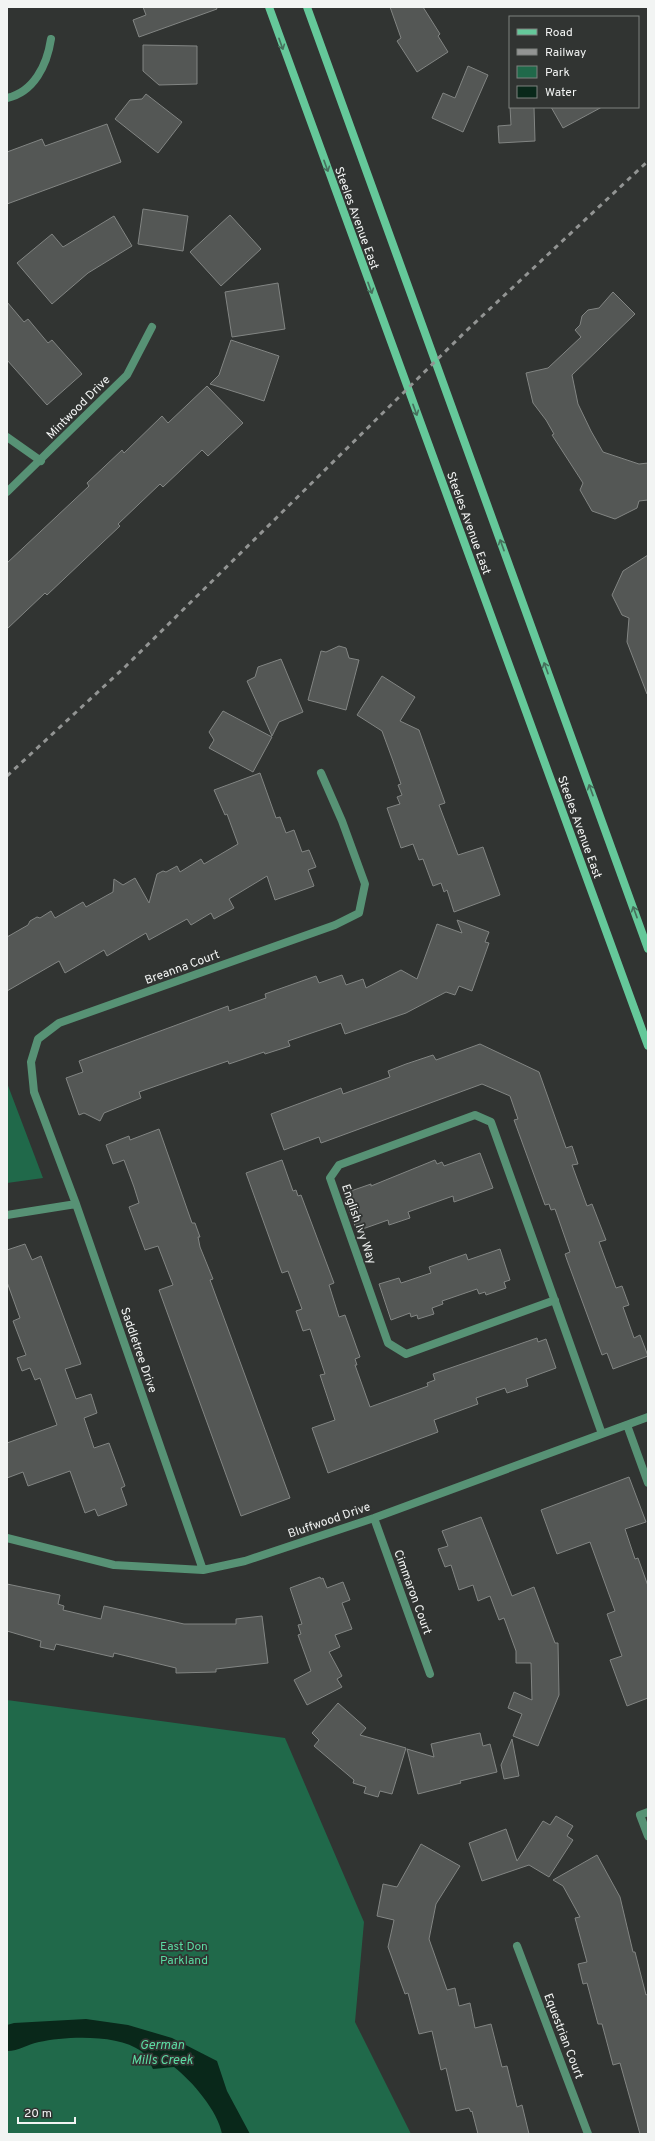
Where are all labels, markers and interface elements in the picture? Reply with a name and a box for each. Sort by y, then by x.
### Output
legend [509,16,639,108]
text: Road [545,25,573,41]
one-way arrow [277,38,285,50]
text: Railway [545,45,586,61]
text: Park [545,65,570,81]
text: Water [545,85,577,101]
one-way arrow [322,160,330,172]
street label: Steeles Avenue East [330,165,382,272]
one-way arrow [367,282,375,294]
street label: Mintwood Drive [43,372,114,443]
one-way arrow [412,404,419,417]
street label: Steeles Avenue East [442,470,494,577]
one-way arrow [498,539,505,552]
one-way arrow [542,662,550,674]
street label: Steeles Avenue East [553,774,605,881]
one-way arrow [586,784,594,796]
one-way arrow [630,907,638,919]
street label: Breanna Court [143,947,222,989]
street label: English Ivy Way [337,1182,379,1266]
street label: Saddletree Drive [116,1305,160,1395]
street label: Bluffwood Drive [286,1499,373,1543]
street label: Cimmaron Court [389,1548,435,1637]
park label: East Don Parkland [160,1939,208,1969]
street label: Equestrian Court [539,1991,587,2082]
water label: German Mills Creek [131,2038,193,2069]
scale bar [18,2099,75,2125]
text: 20 m [24,2106,52,2122]

